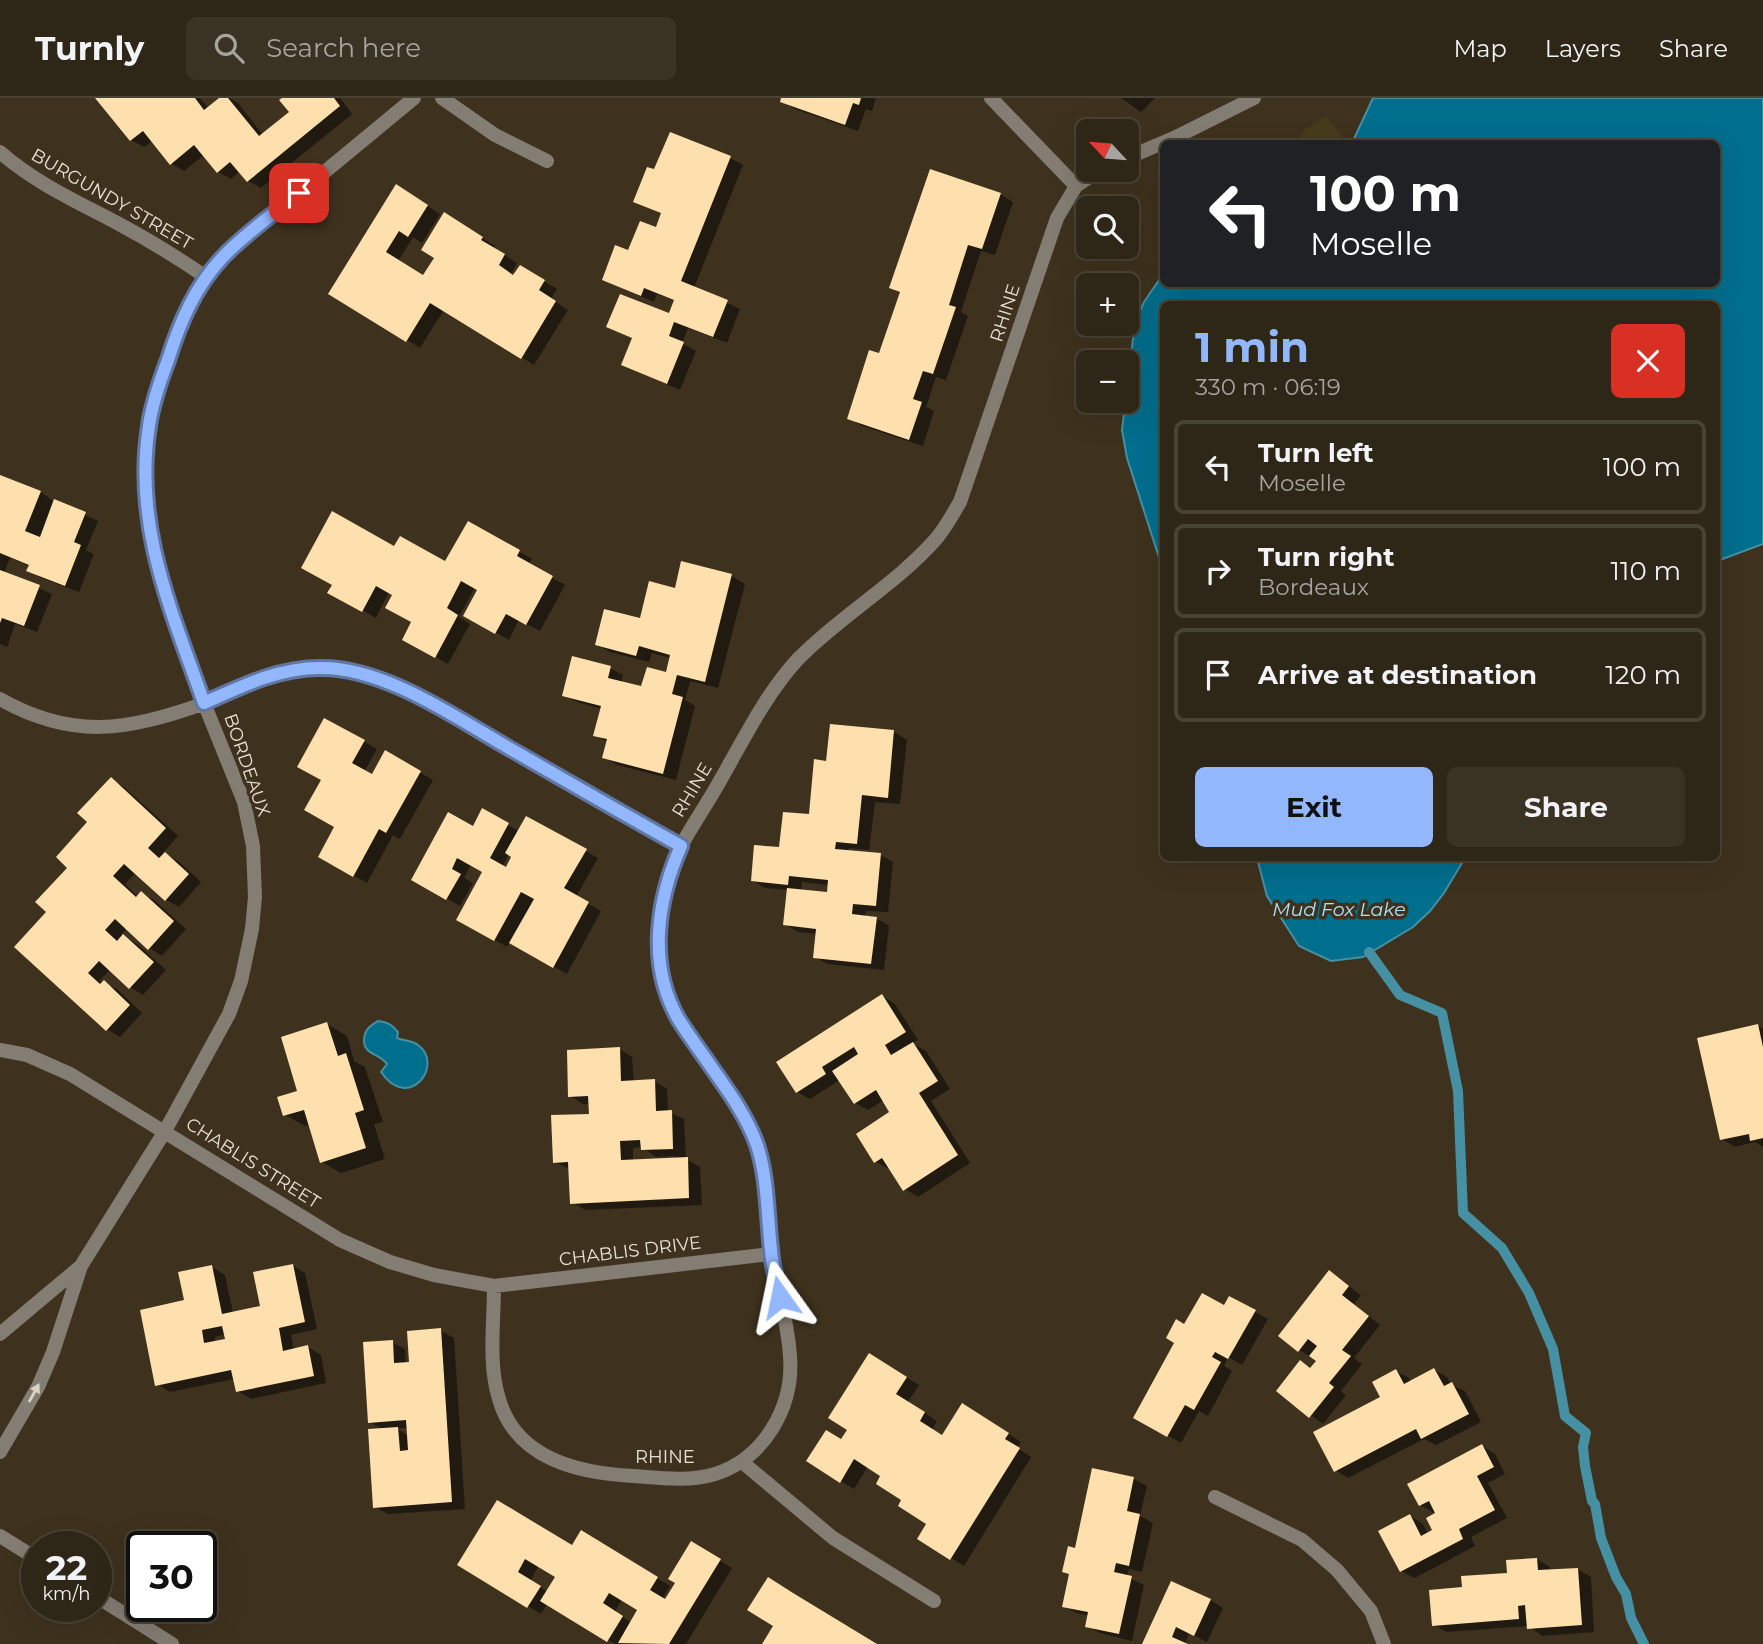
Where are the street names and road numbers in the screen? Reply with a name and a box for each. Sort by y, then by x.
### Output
street label: BURGUNDY STREET [27,144,197,255]
street label: RHINE [985,281,1025,345]
street label: BORDEAUX [219,711,275,819]
street label: RHINE [667,759,717,821]
street label: CHABLIS STREET [182,1113,325,1214]
street label: CHABLIS DRIVE [558,1231,702,1271]
street label: RHINE [635,1446,695,1468]

